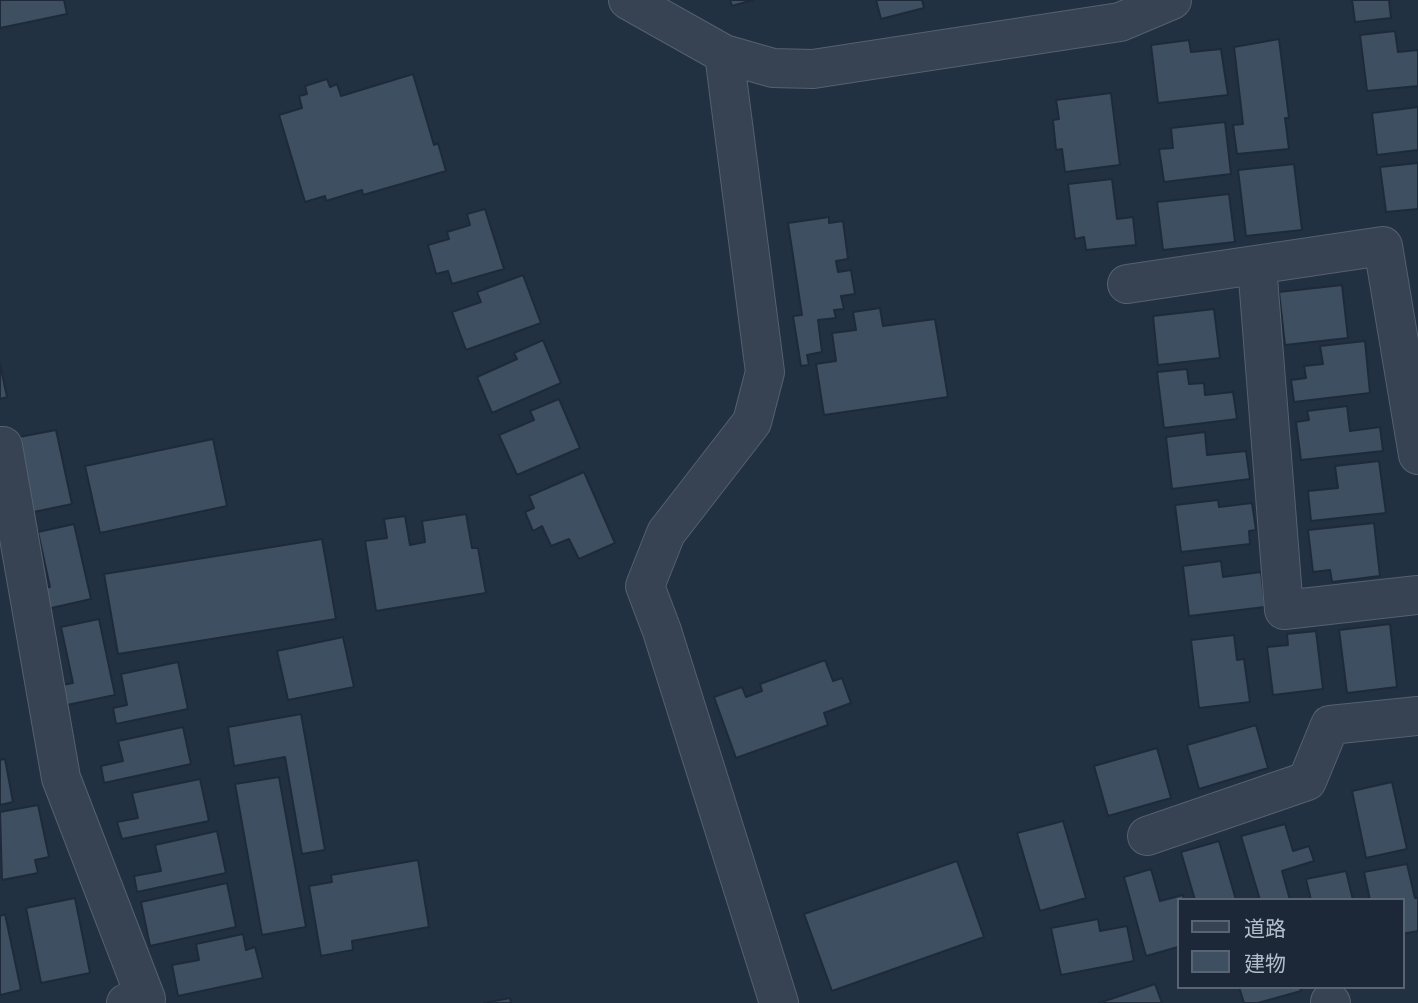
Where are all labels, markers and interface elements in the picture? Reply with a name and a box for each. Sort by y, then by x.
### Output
legend [1176,898,1404,989]
text: 道路 [1244,915,1286,941]
text: 建物 [1244,950,1286,976]

